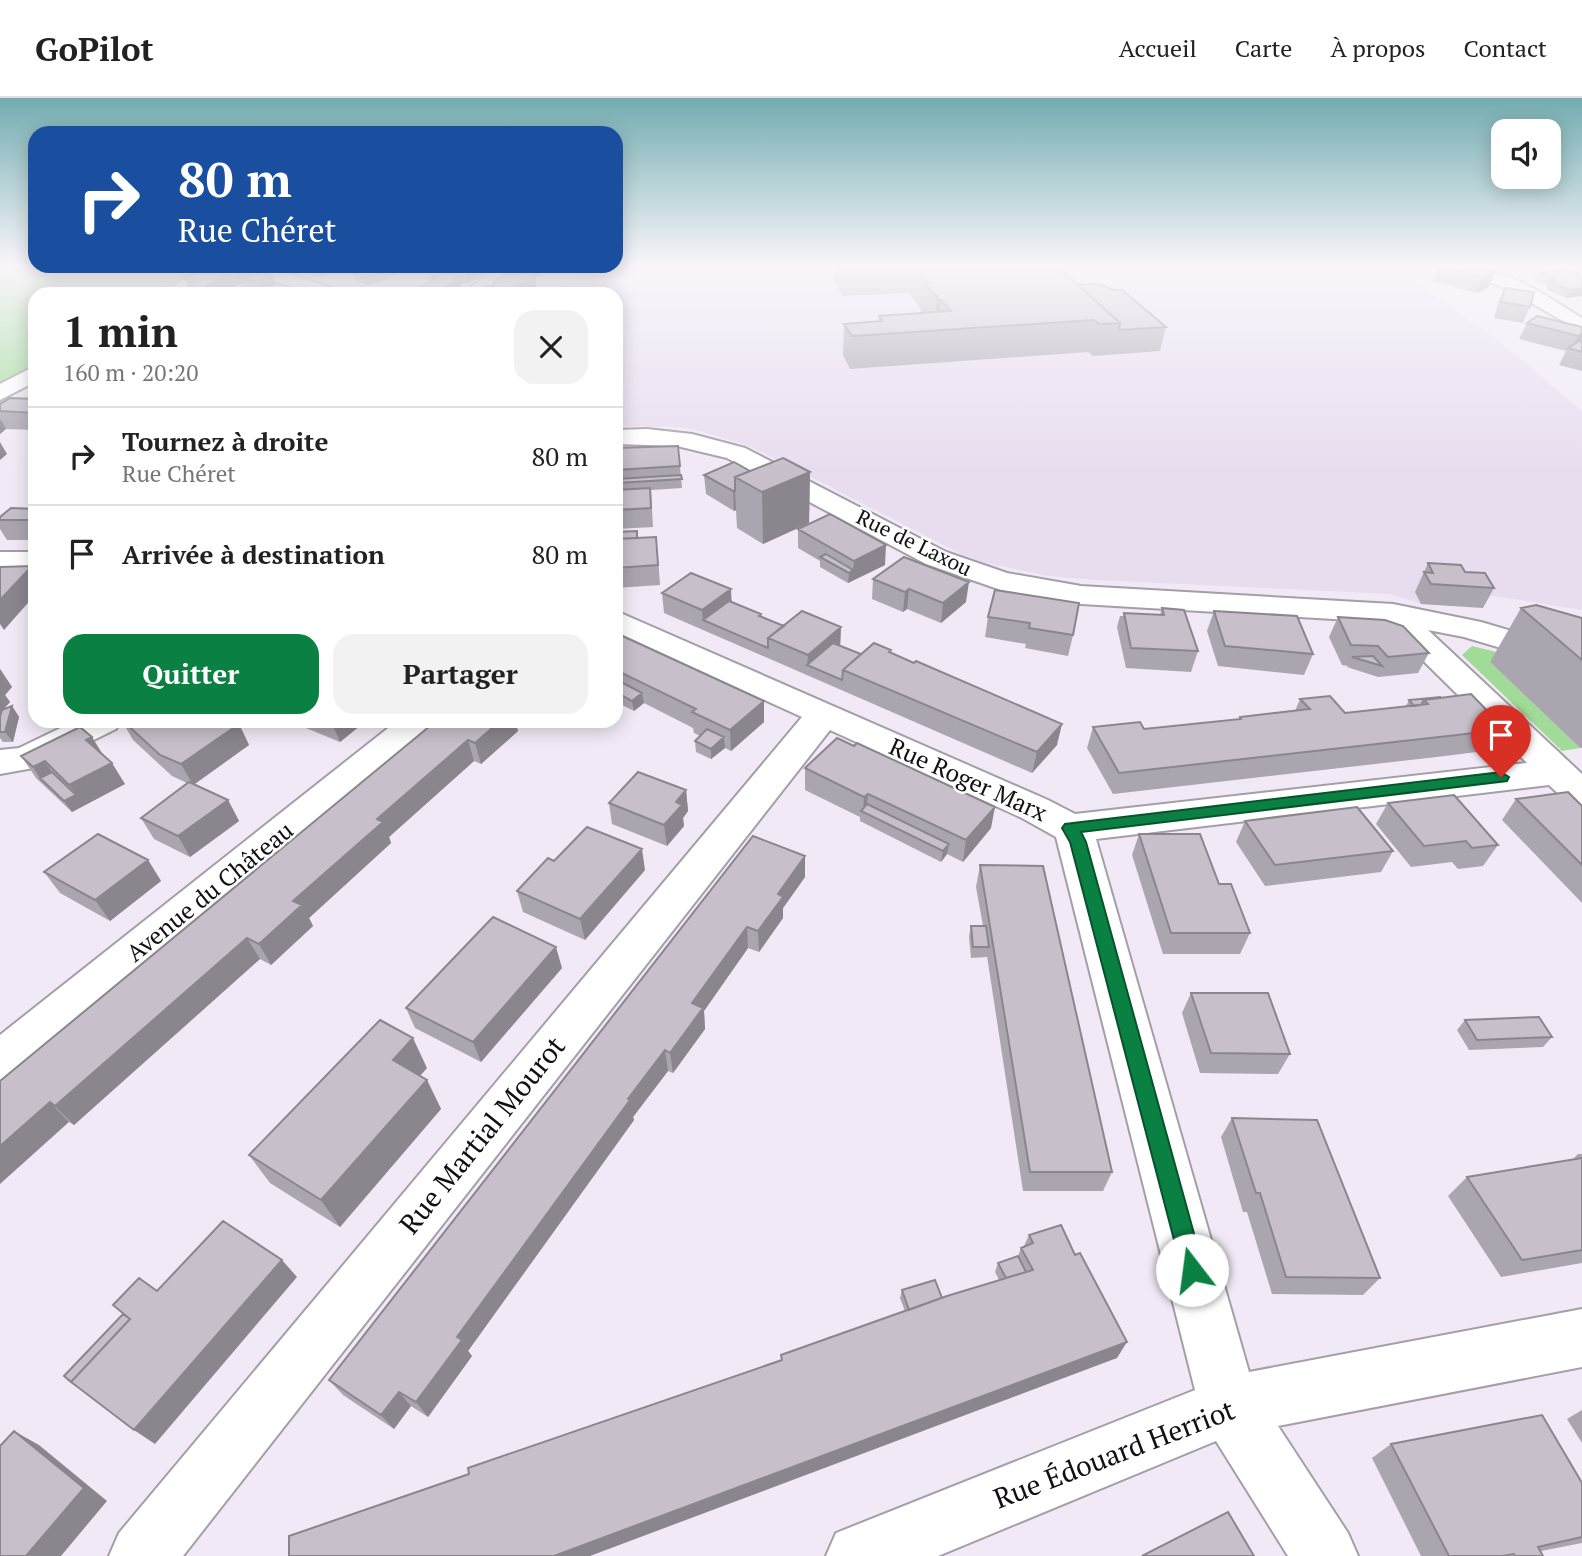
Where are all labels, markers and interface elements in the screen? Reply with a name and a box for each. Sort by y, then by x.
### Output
text: GoPilot [35,27,154,70]
text: Accueil [1119,32,1197,64]
text: Carte [1235,32,1292,64]
text: À propos [1330,32,1426,64]
text: Contact [1464,32,1547,64]
map controls [1491,119,1561,189]
button: sound [1491,119,1561,189]
text: 80 m [178,146,292,211]
icon: right [63,154,154,245]
text: Rue Chéret [178,209,336,251]
text: 1 min [63,303,178,359]
button: close [514,310,588,384]
text: 160 m · 20:20 [63,357,198,388]
text: Tournez à droite [122,424,328,458]
icon: right [63,437,101,475]
text: 80 m [532,439,588,473]
text: Rue Chéret [122,458,236,489]
street label: Rue de Laxou [852,502,977,582]
icon: arrive [63,535,101,573]
text: Arrivée à destination [122,537,385,571]
text: 80 m [532,537,588,571]
button: Quitter [63,634,319,714]
button: Partager [333,634,588,714]
pin [1471,705,1531,777]
icon: arrive [1482,716,1520,754]
street label: Rue Roger Marx [885,730,1053,828]
street label: Avenue du Château [119,814,300,968]
street label: Rue Martial Mourot [390,1028,573,1241]
position arrow [1155,1233,1229,1307]
street label: Rue Édouard Herriot [988,1390,1240,1517]

